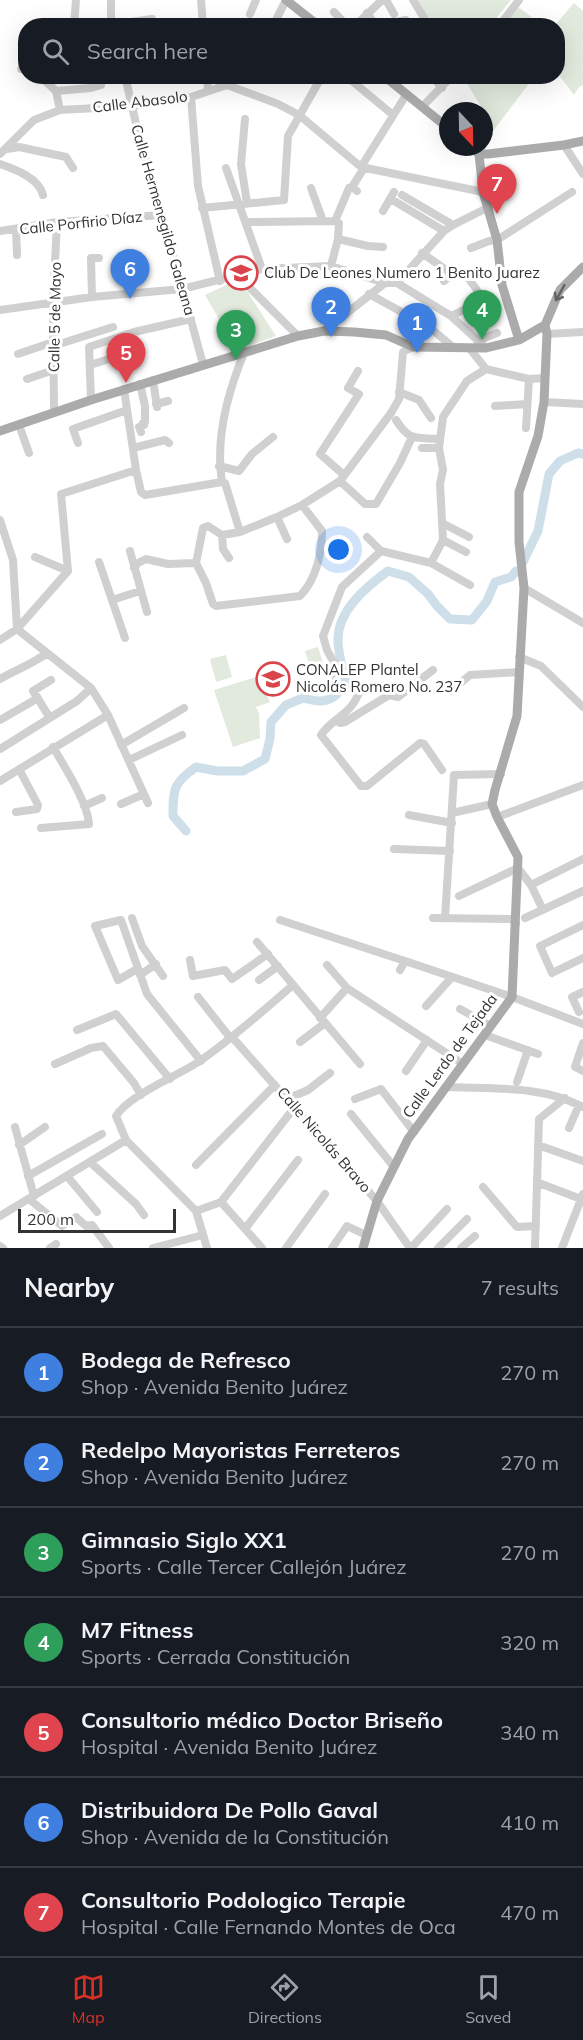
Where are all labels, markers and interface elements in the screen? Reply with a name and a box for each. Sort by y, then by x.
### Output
search box [18,18,565,84]
icon: search [39,35,72,68]
text: Search here [87,37,208,65]
street label: Calle Abasolo [91,86,188,117]
north arrow [439,102,493,156]
street label: Calle Hermenegildo Galeana [127,122,200,318]
pin: 7 [478,164,516,214]
street label: Calle Porfirio Díaz [18,207,144,238]
pin: 6 [110,250,150,299]
school or university icon: Club De Leones Numero 1 Benito Juarez [223,255,259,291]
street label: Calle 5 de Mayo [44,262,65,372]
place label: Club De Leones Numero 1 Benito Juarez [264,263,540,282]
one-way arrow [554,284,565,302]
pin: 2 [312,288,350,337]
pin: 4 [462,290,502,340]
pin: 1 [398,304,436,353]
pin: 3 [216,310,256,360]
pin: 5 [106,334,146,383]
your location [324,535,353,564]
place label: CONALEP Plantel Nicolás Romero No. 237 [296,660,462,696]
school or university icon: CONALEP Plantel Nicolás Romero No. 237 [255,661,291,697]
street label: Calle Lerdo de Tejada [398,990,501,1122]
street label: Calle Nicolás Bravo [273,1083,375,1196]
scale bar [18,1206,176,1234]
text: 200 m [27,1209,74,1229]
text: Nearby [24,1271,114,1304]
text: 7 results [481,1275,559,1300]
text: Bodega de Refresco [81,1346,291,1374]
text: 1 [38,1360,50,1385]
text: 270 m [500,1360,559,1385]
text: Shop · Avenida Benito Juárez [81,1374,348,1399]
text: Redelpo Mayoristas Ferreteros [81,1436,400,1464]
text: 2 [38,1450,50,1475]
text: 270 m [500,1450,559,1475]
text: Shop · Avenida Benito Juárez [81,1464,348,1489]
text: Gimnasio Siglo XX1 [81,1526,287,1554]
text: 3 [38,1540,50,1565]
text: 270 m [500,1540,559,1565]
text: Sports · Calle Tercer Callejón Juárez [81,1554,407,1579]
text: M7 Fitness [81,1616,193,1644]
text: 4 [38,1630,50,1655]
text: 320 m [500,1630,559,1655]
text: Sports · Cerrada Constitución [81,1644,350,1669]
text: Consultorio médico Doctor Briseño [81,1706,443,1734]
text: 5 [38,1720,50,1745]
text: 340 m [500,1720,559,1745]
text: Hospital · Avenida Benito Juárez [81,1734,377,1759]
text: Distribuidora De Pollo Gaval [81,1796,378,1824]
text: 6 [38,1810,50,1835]
text: 410 m [500,1810,559,1835]
text: Shop · Avenida de la Constitución [81,1824,389,1849]
text: Consultorio Podologico Terapie [81,1886,406,1914]
text: 7 [38,1900,50,1925]
text: 470 m [500,1900,559,1925]
text: Hospital · Calle Fernando Montes de Oca [81,1914,456,1939]
tab: Map [72,1971,105,2027]
tab: Directions [248,1971,322,2027]
tab: Saved [465,1971,511,2027]

